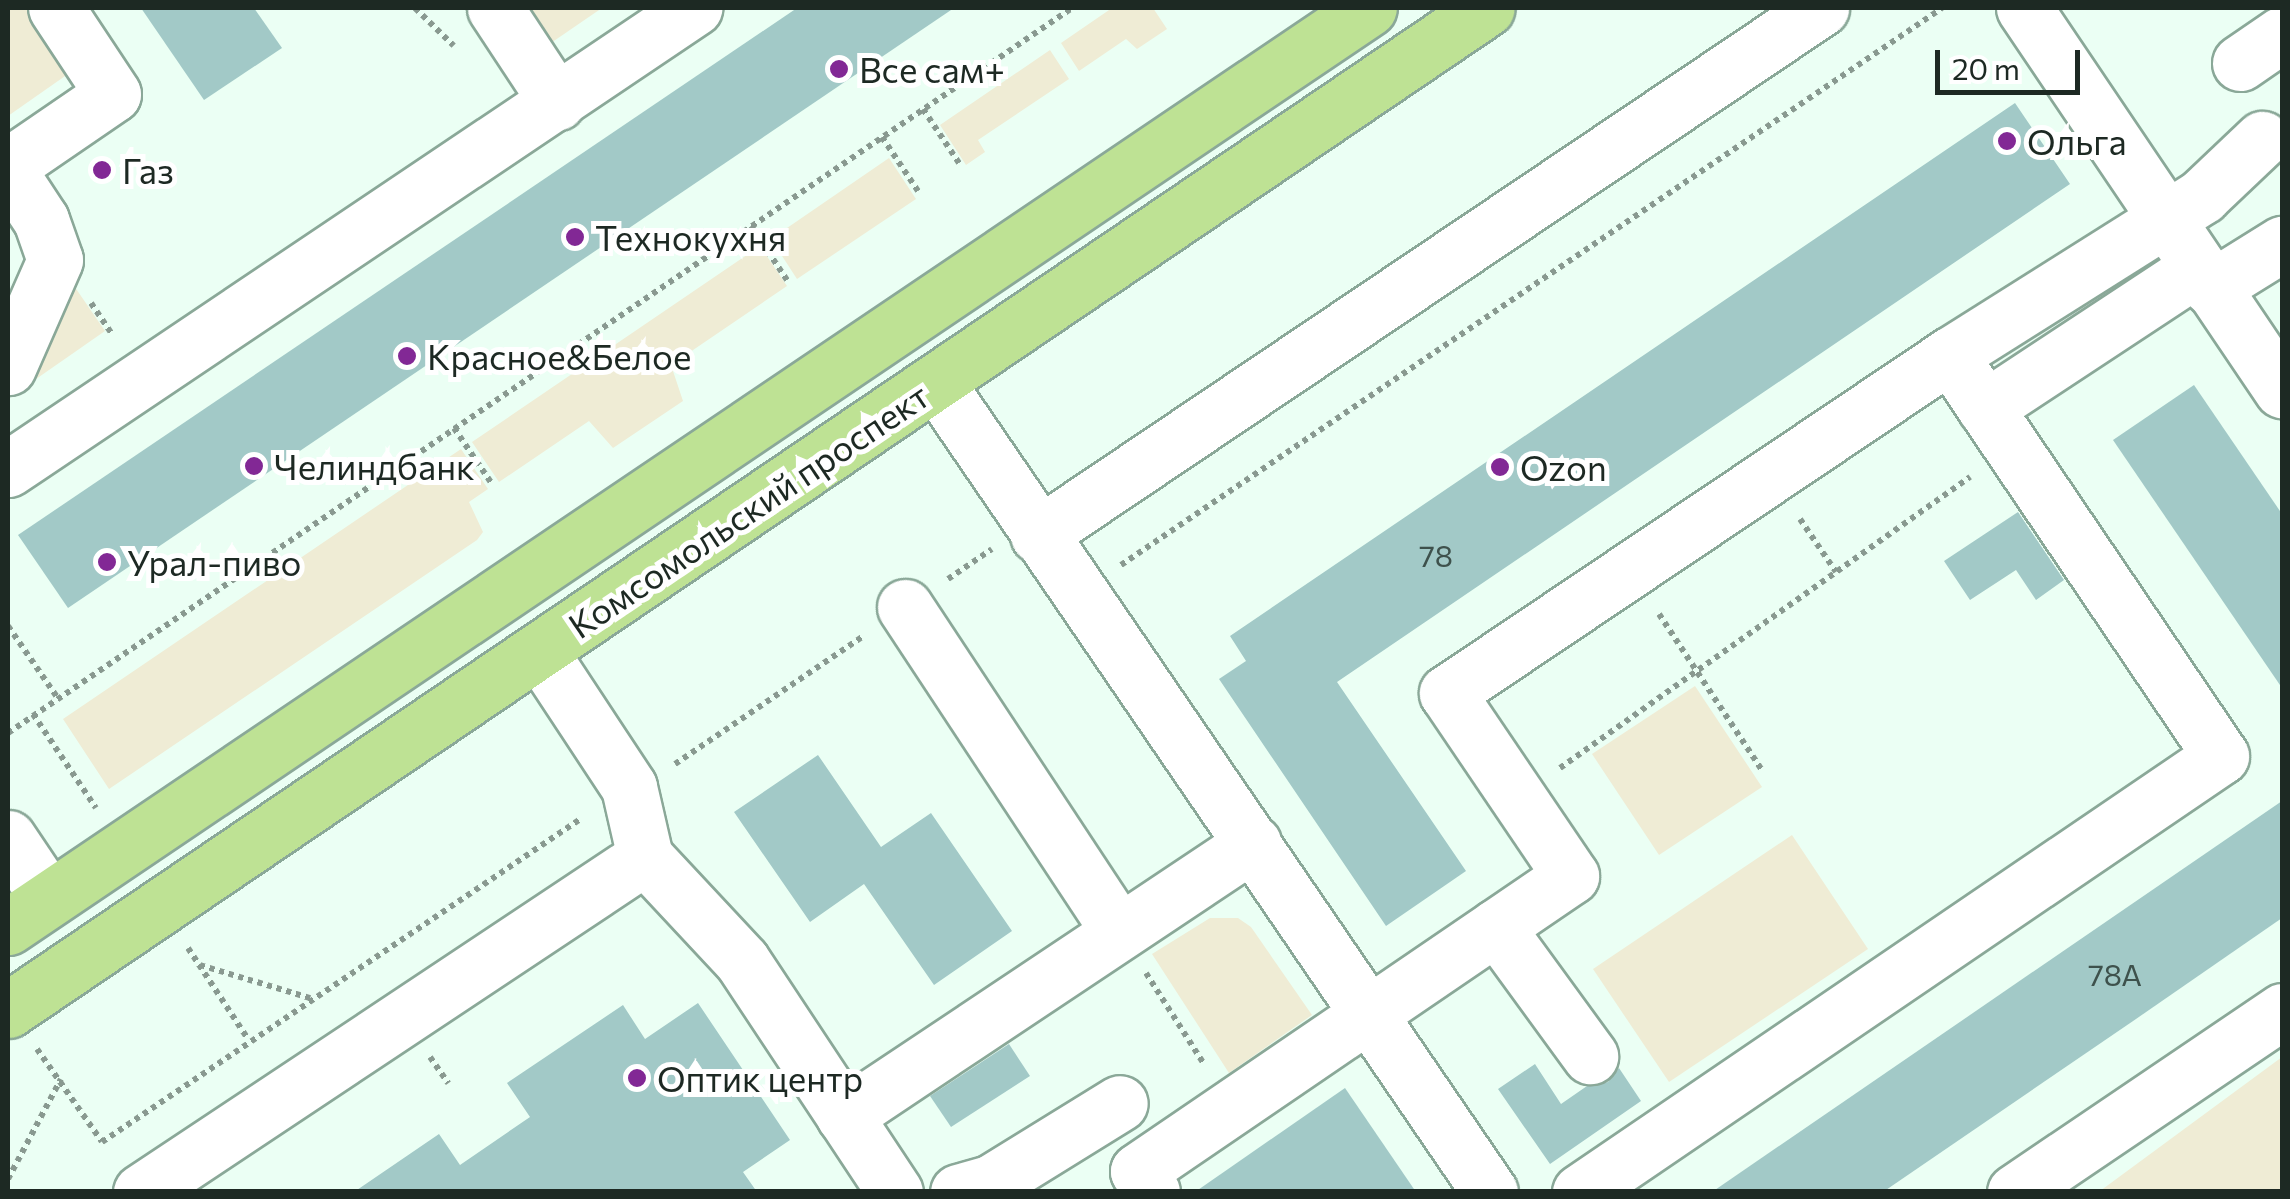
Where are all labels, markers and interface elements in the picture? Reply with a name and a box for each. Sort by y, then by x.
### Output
scale bar [1940,30,2085,92]
place label: Все сам+ [859,48,1005,90]
text: 20 m [1952,49,2020,86]
marker: Все сам+ [828,58,850,80]
place label: Ольга [2027,120,2127,162]
marker: Ольга [1996,130,2018,152]
place label: Газ [122,149,174,191]
marker: Газ [91,159,113,181]
place label: Технокухня [595,216,786,258]
marker: Технокухня [564,226,586,248]
place label: Красное&Белое [427,335,691,377]
marker: Красное&Белое [396,345,418,367]
street label: Комсомольский проспект [560,374,936,646]
place label: Челиндбанк [274,445,475,487]
place label: Ozon [1520,446,1607,488]
marker: Челиндбанк [243,455,265,477]
marker: Ozon [1489,456,1511,478]
house number: 78 [1419,537,1453,573]
place label: Урал-пиво [127,541,302,583]
marker: Урал-пиво [96,551,118,573]
house number: 78А [2088,956,2142,992]
place label: Оптик центр [657,1057,863,1099]
marker: Оптик центр [626,1067,648,1089]

